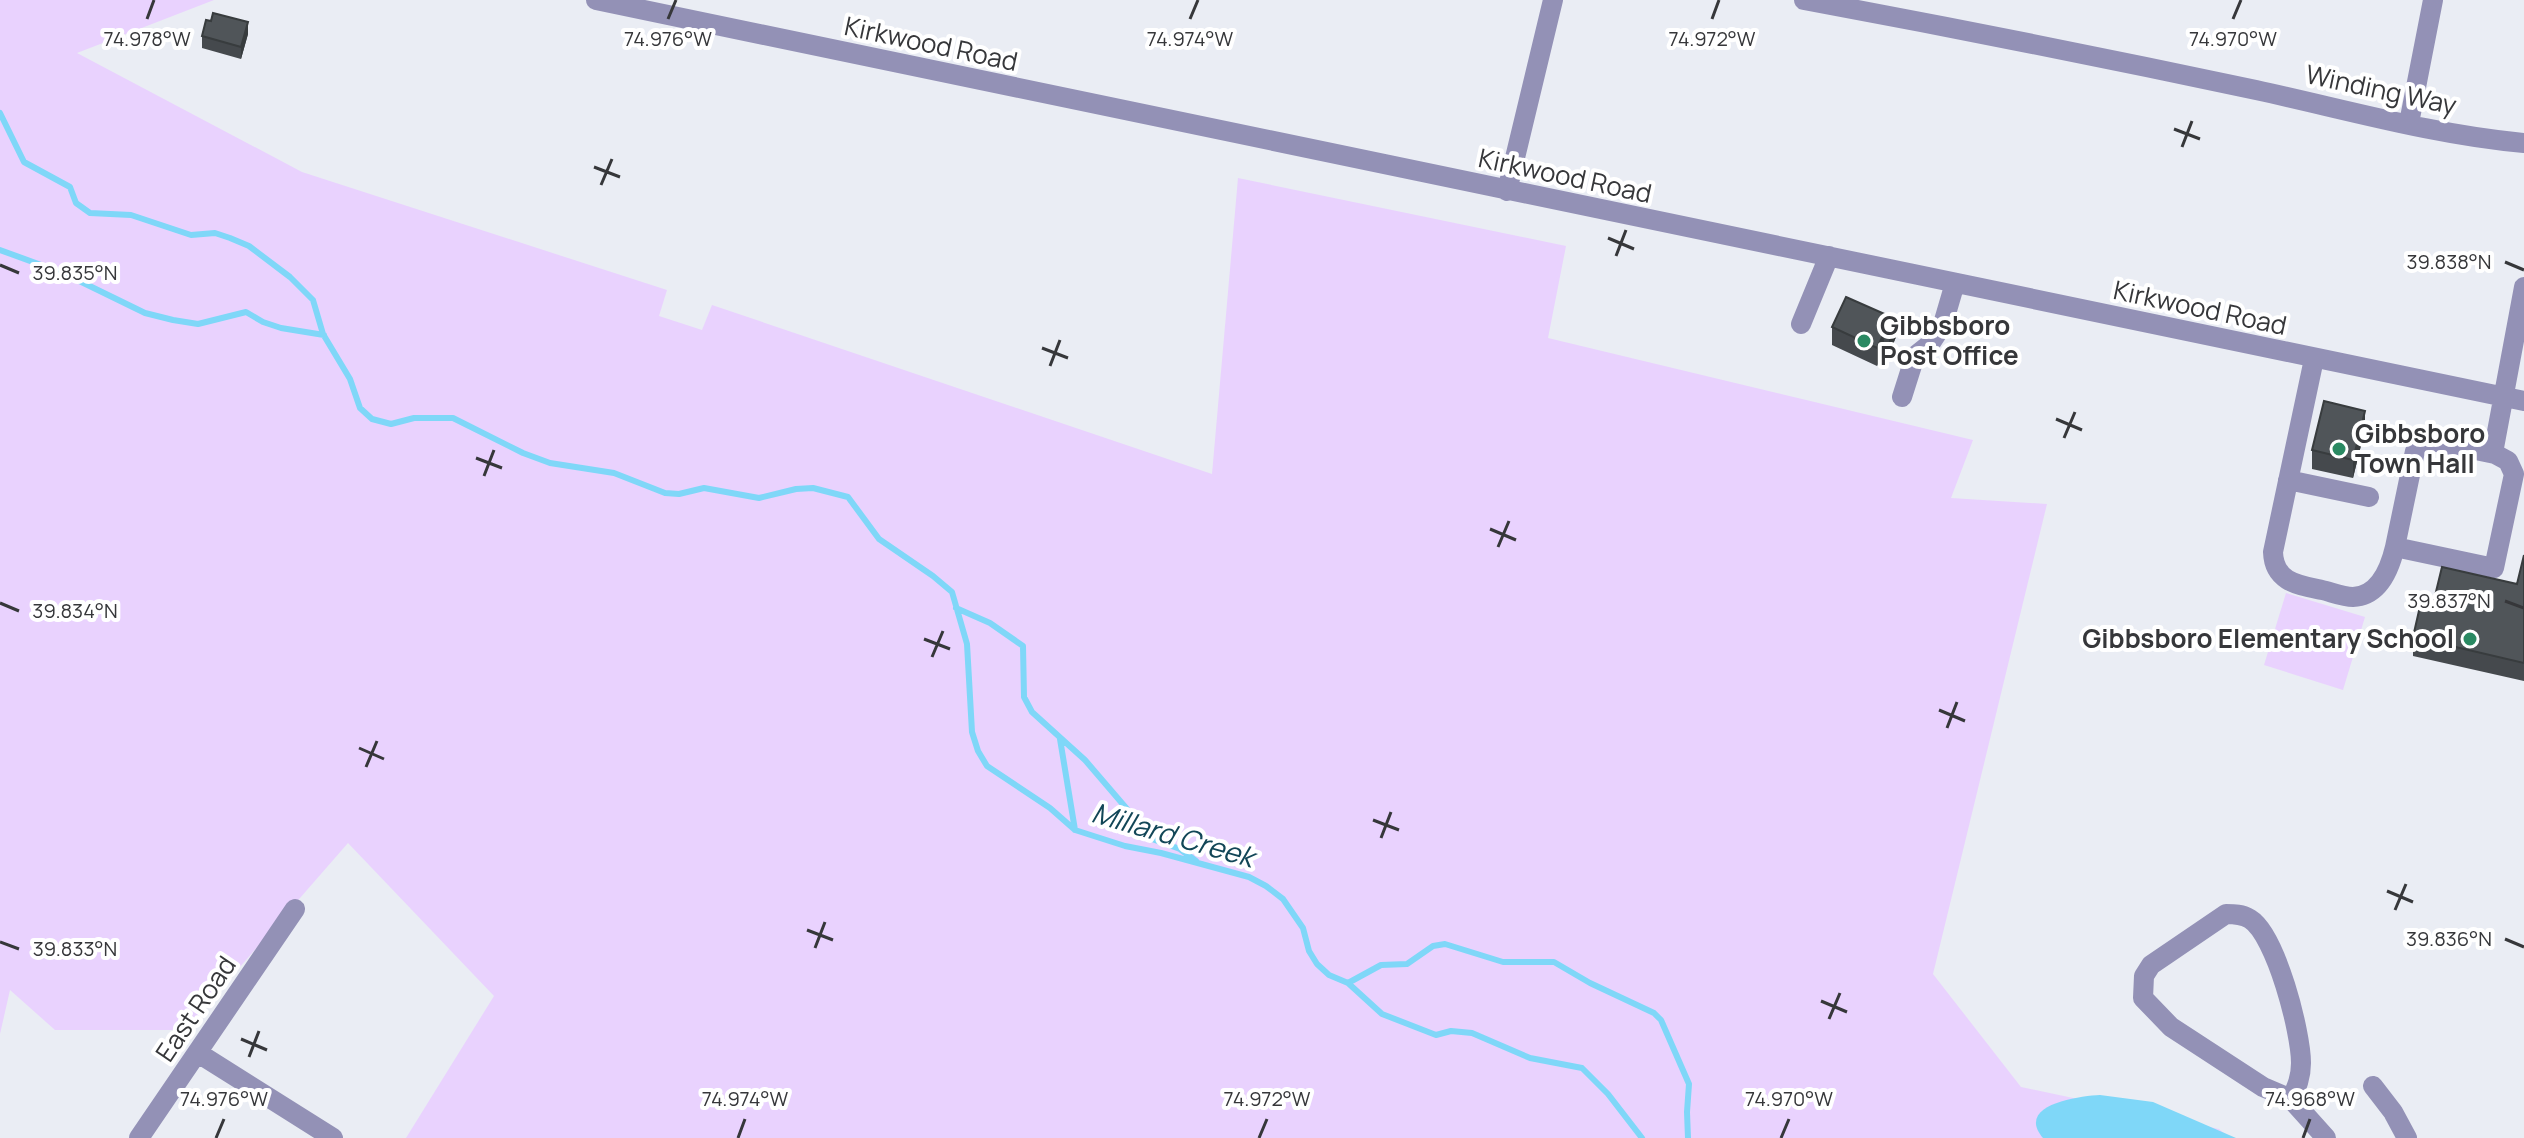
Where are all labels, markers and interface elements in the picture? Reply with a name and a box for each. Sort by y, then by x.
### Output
street label: Kirkwood Road [841,7,1021,79]
text: 74.978°W [103,25,191,52]
text: 74.976°W [624,25,712,52]
text: 74.974°W [1147,25,1234,52]
text: 74.972°W [1669,25,1756,52]
text: 74.970°W [2189,25,2277,52]
street label: Winding Way [2302,55,2460,123]
street label: Kirkwood Road [1475,139,1655,211]
text: 39.838°N [2406,248,2492,275]
text: 39.835°N [32,259,118,286]
street label: Kirkwood Road [2110,271,2290,343]
place label: Gibbsboro Post Office [1880,307,2019,373]
marker: Gibbsboro Post Office [1855,332,1873,350]
place label: Gibbsboro Town Hall [2355,415,2485,481]
marker: Gibbsboro Town Hall [2330,440,2348,458]
text: 39.837°N [2407,587,2491,614]
text: 39.834°N [32,597,118,624]
place label: Gibbsboro Elementary School [2082,620,2454,656]
marker: Gibbsboro Elementary School [2461,630,2479,648]
water label: Millard Creek [1088,793,1263,876]
text: 39.836°N [2406,925,2492,952]
text: 39.833°N [33,935,117,962]
street label: East Road [147,949,244,1068]
text: 74.976°W [180,1085,268,1112]
text: 74.974°W [702,1085,789,1112]
text: 74.972°W [1224,1085,1311,1112]
text: 74.970°W [1745,1085,1833,1112]
text: 74.968°W [2265,1085,2355,1112]

